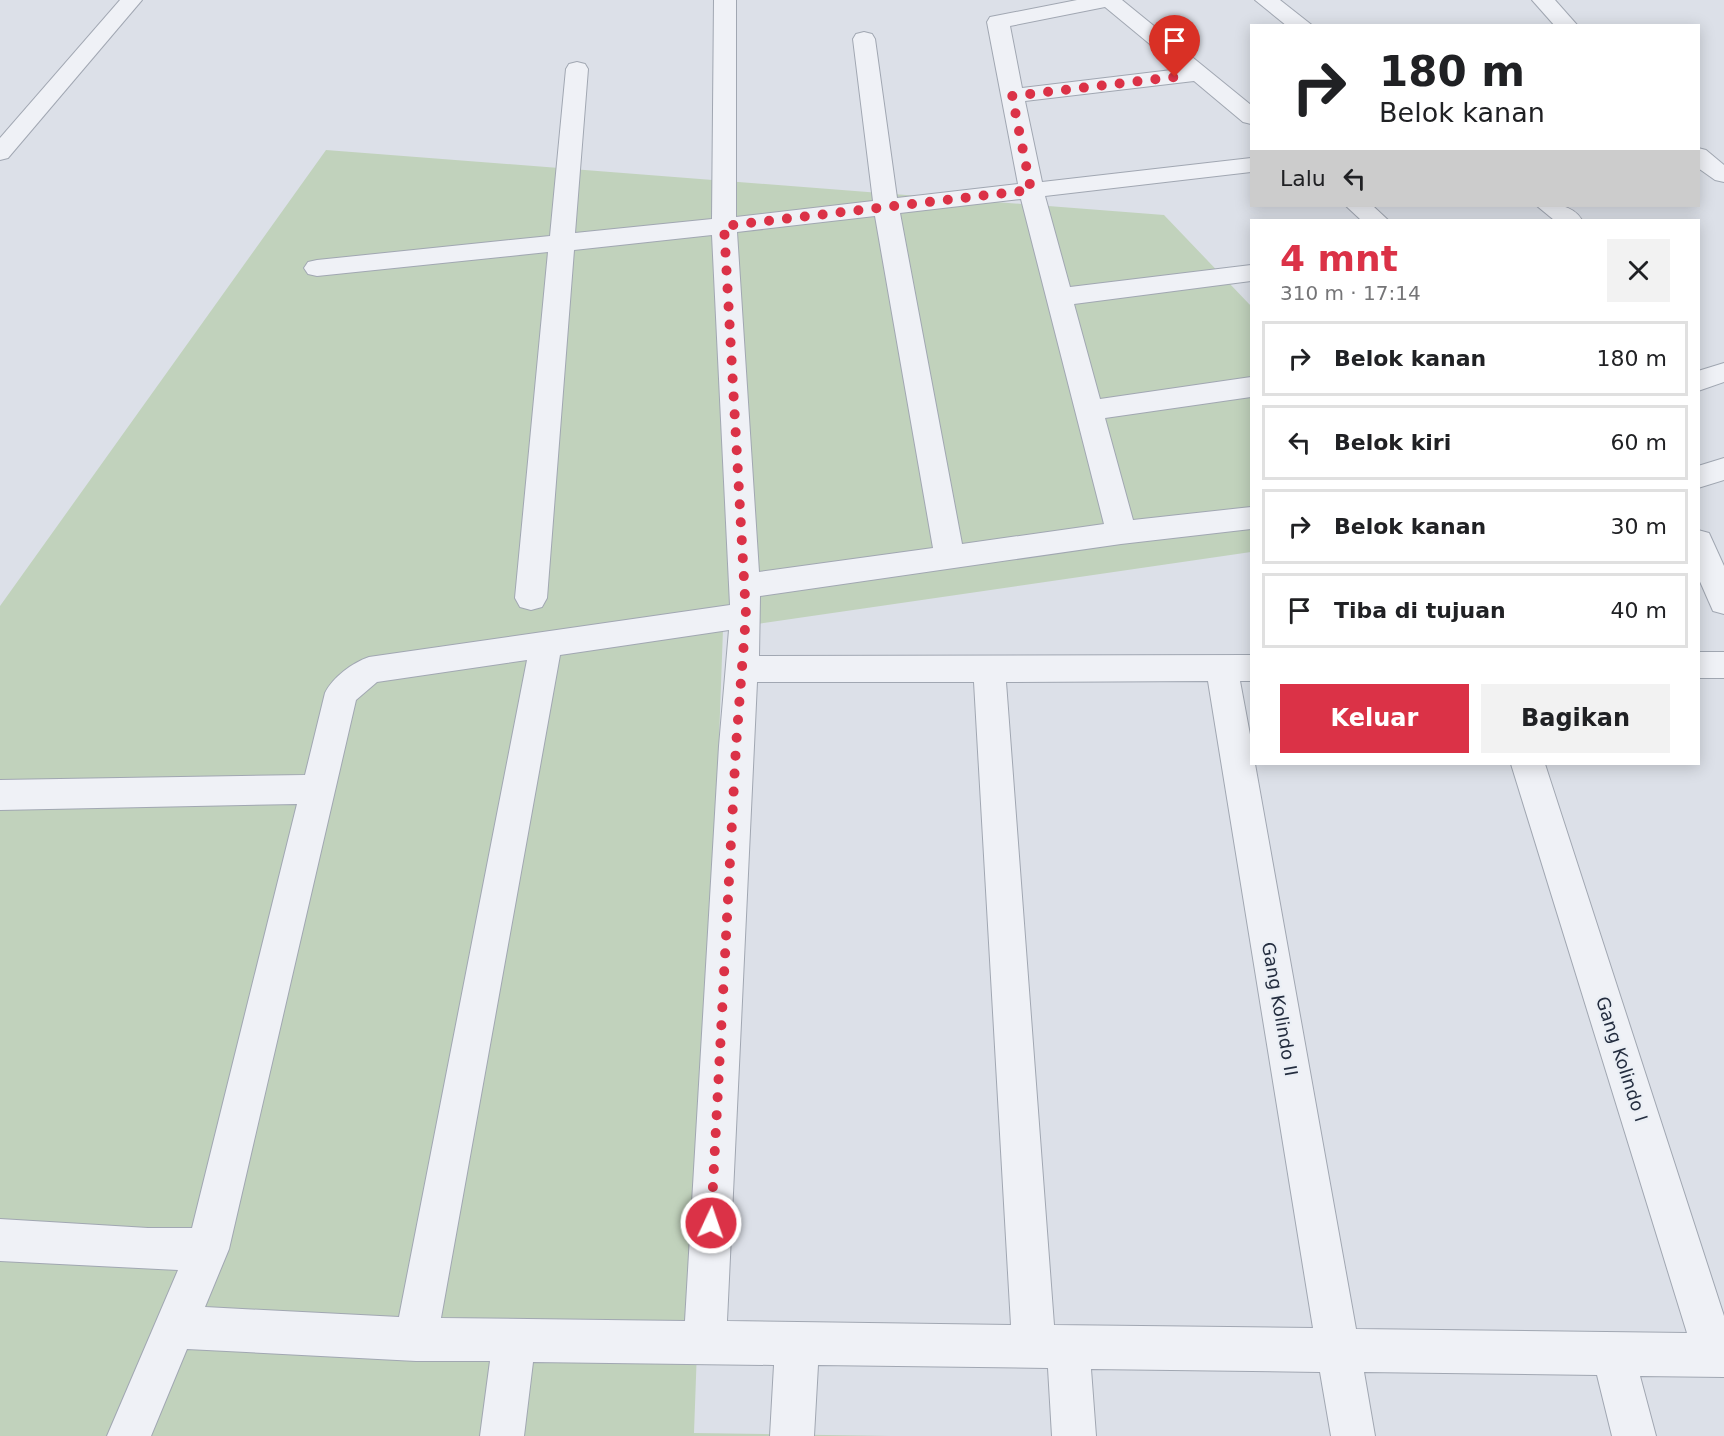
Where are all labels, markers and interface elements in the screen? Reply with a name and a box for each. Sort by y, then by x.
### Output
pin [1149,15,1200,77]
icon: arrive [1158,24,1191,57]
text: 180 m [1379,47,1525,96]
icon: right [1280,48,1358,126]
text: Belok kanan [1379,97,1545,128]
icon: left [1338,162,1371,195]
text: Lalu [1280,166,1326,191]
text: 4 mnt [1280,238,1398,279]
button: close [1607,239,1670,302]
text: 310 m · 17:14 [1280,281,1421,305]
icon: right [1283,342,1316,375]
text: Belok kanan [1334,346,1486,371]
text: 180 m [1597,346,1667,371]
icon: left [1283,426,1316,459]
text: Belok kiri [1334,430,1451,455]
text: 60 m [1611,430,1667,455]
icon: right [1283,510,1316,543]
text: Belok kanan [1334,514,1486,539]
text: 30 m [1611,514,1667,539]
icon: arrive [1283,594,1316,627]
text: Tiba di tujuan [1334,598,1506,623]
text: 40 m [1611,598,1667,623]
button: Keluar [1280,684,1469,753]
button: Bagikan [1481,684,1670,753]
street label: Gang Kolindo II [1258,940,1302,1078]
street label: Gang Kolindo I [1592,994,1652,1124]
position arrow [679,1191,743,1255]

